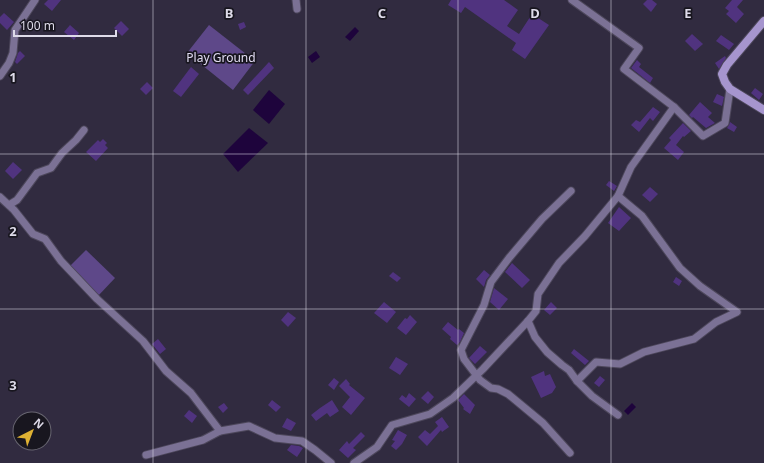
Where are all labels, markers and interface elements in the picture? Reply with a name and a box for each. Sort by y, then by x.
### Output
text: B [225,4,233,22]
text: C [378,4,386,22]
text: D [530,4,540,22]
text: E [684,4,692,22]
scale bar [14,12,116,38]
text: 100 m [20,17,55,34]
park label: Play Ground [186,49,256,66]
text: 1 [9,68,17,86]
text: 2 [9,222,17,240]
text: 3 [9,376,17,394]
north arrow [12,411,52,451]
text: N [31,415,47,432]

